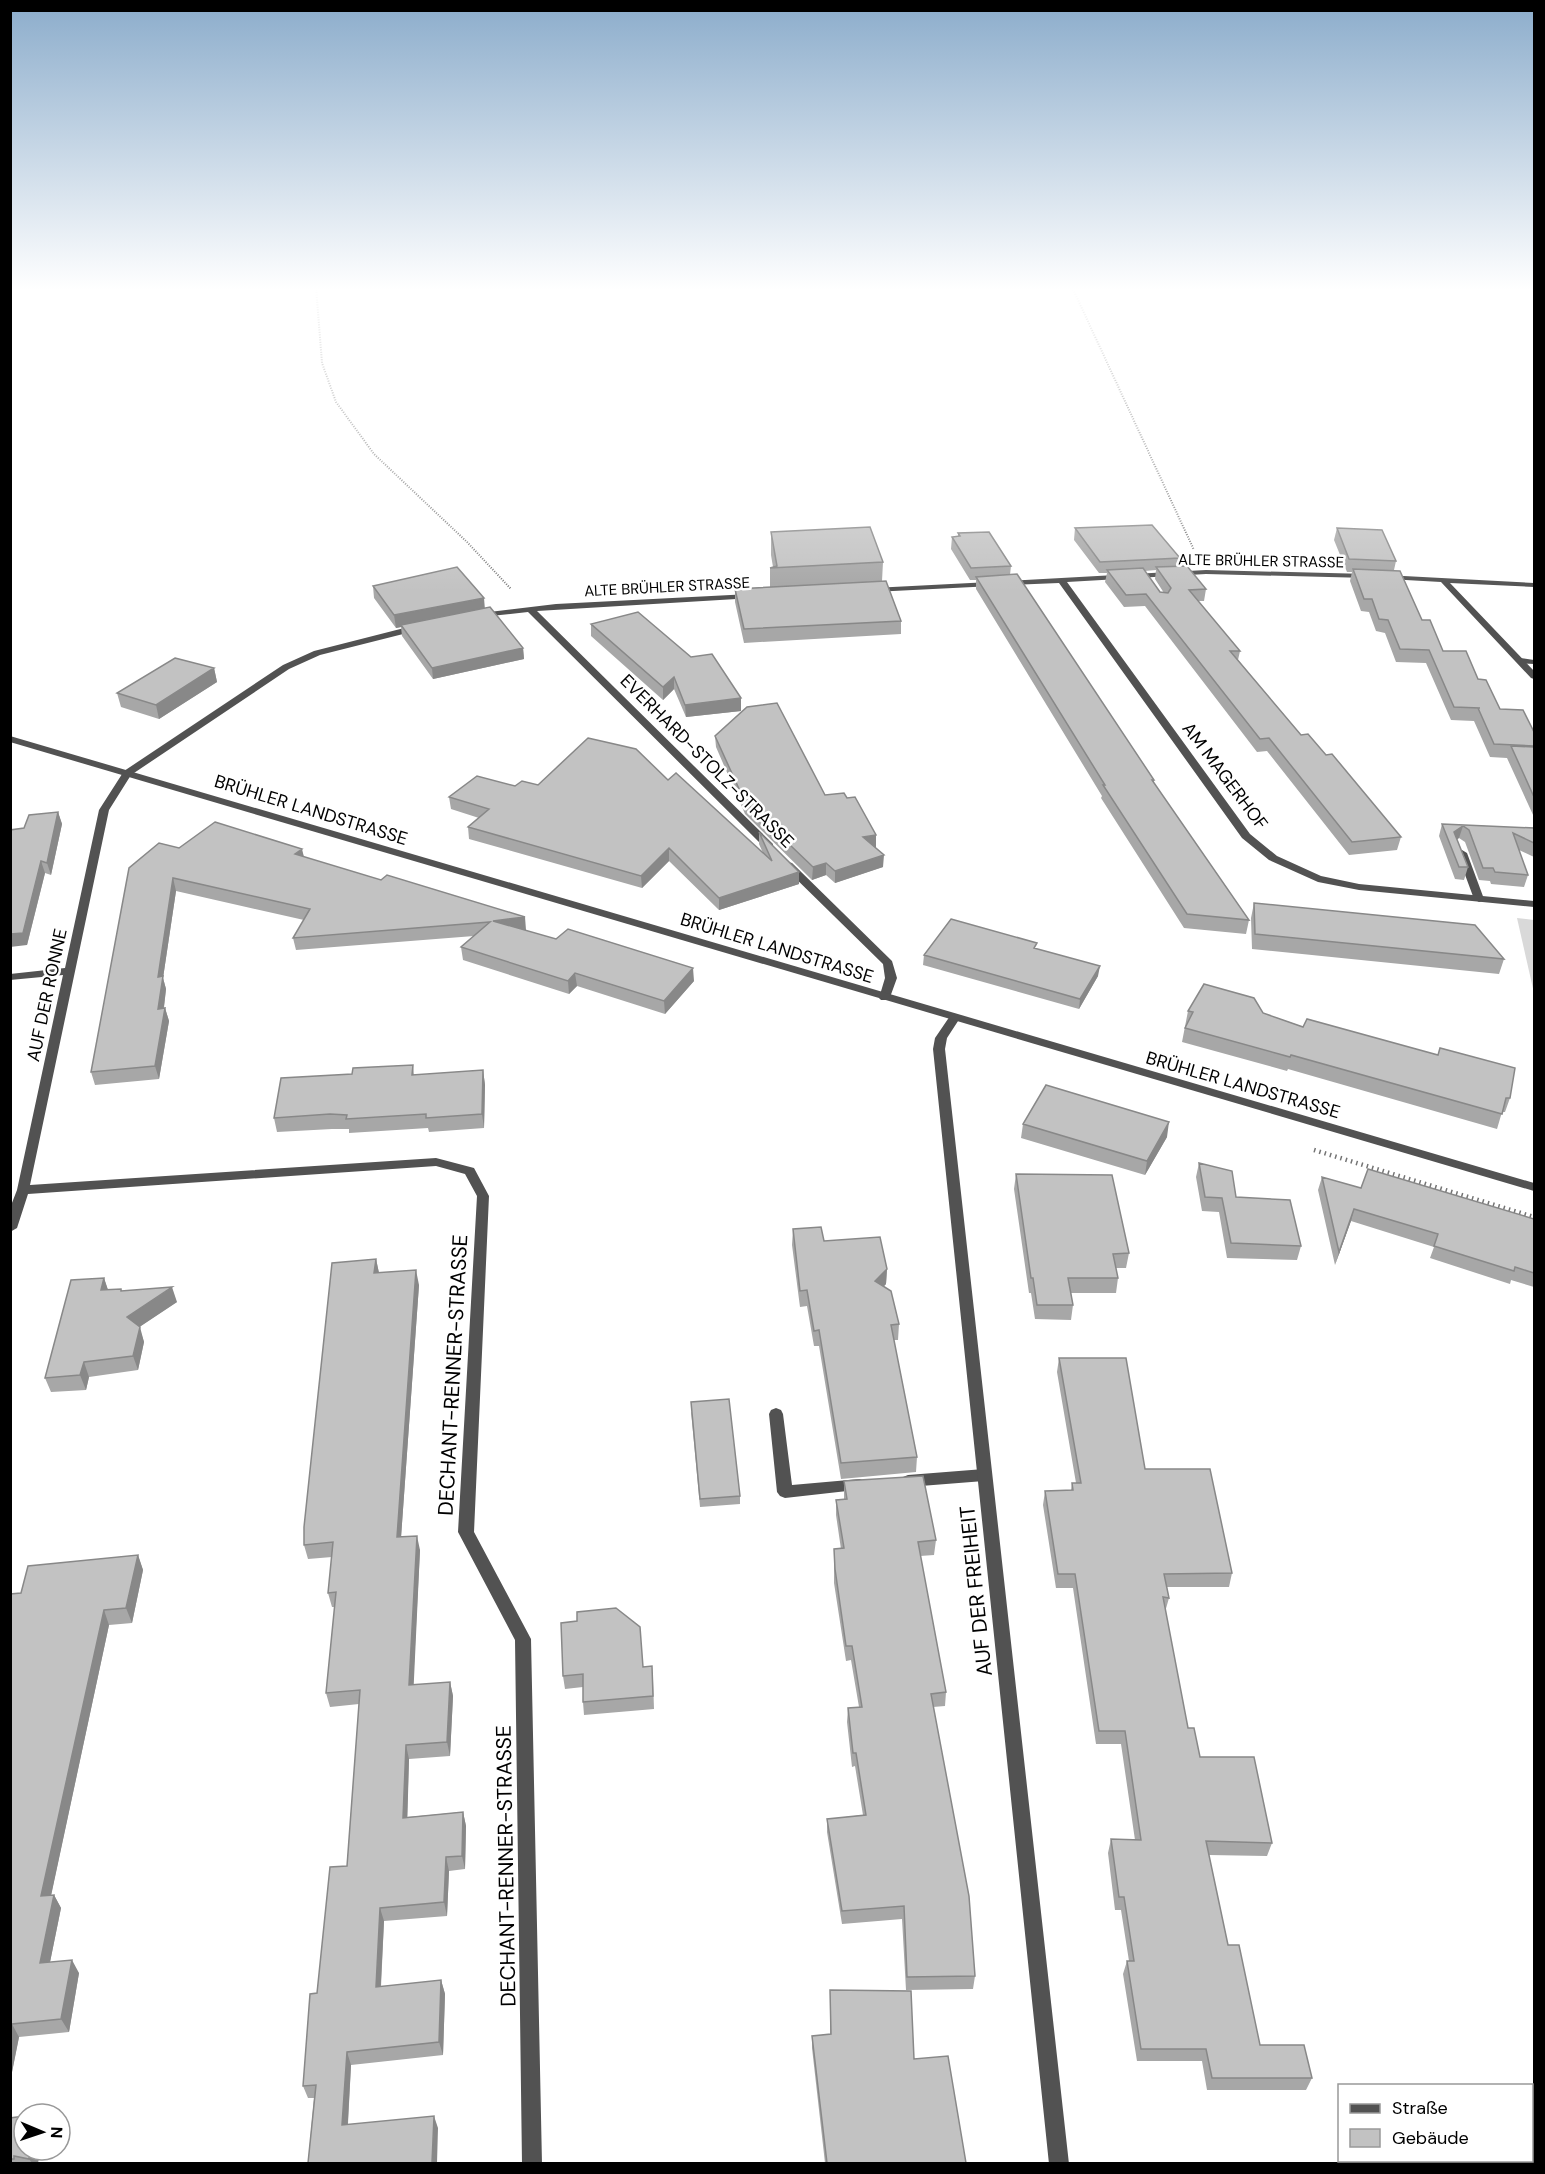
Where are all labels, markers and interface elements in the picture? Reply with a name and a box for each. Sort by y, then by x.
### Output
street label: ALTE BRÜHLER STRASSE [1178,550,1344,572]
street label: ALTE BRÜHLER STRASSE [584,573,750,601]
street label: EVERHARD-STOLZ-STRASSE [615,669,799,853]
street label: AM MAGERHOF [1177,717,1273,835]
street label: BRÜHLER LANDSTRASSE [211,769,411,851]
street label: BRÜHLER LANDSTRASSE [677,907,877,989]
street label: AUF DER RONNE [21,926,73,1064]
street label: BRÜHLER LANDSTRASSE [1143,1046,1343,1124]
street label: DECHANT-RENNER-STRASSE [432,1234,474,1516]
street label: AUF DER FREIHEIT [953,1504,999,1678]
street label: DECHANT-RENNER-STRASSE [490,1725,522,2007]
legend [1338,2084,1533,2162]
text: Straße [1392,2096,1448,2120]
north arrow [12,2102,72,2162]
text: N [46,2126,67,2139]
text: Gebäude [1392,2126,1469,2150]

